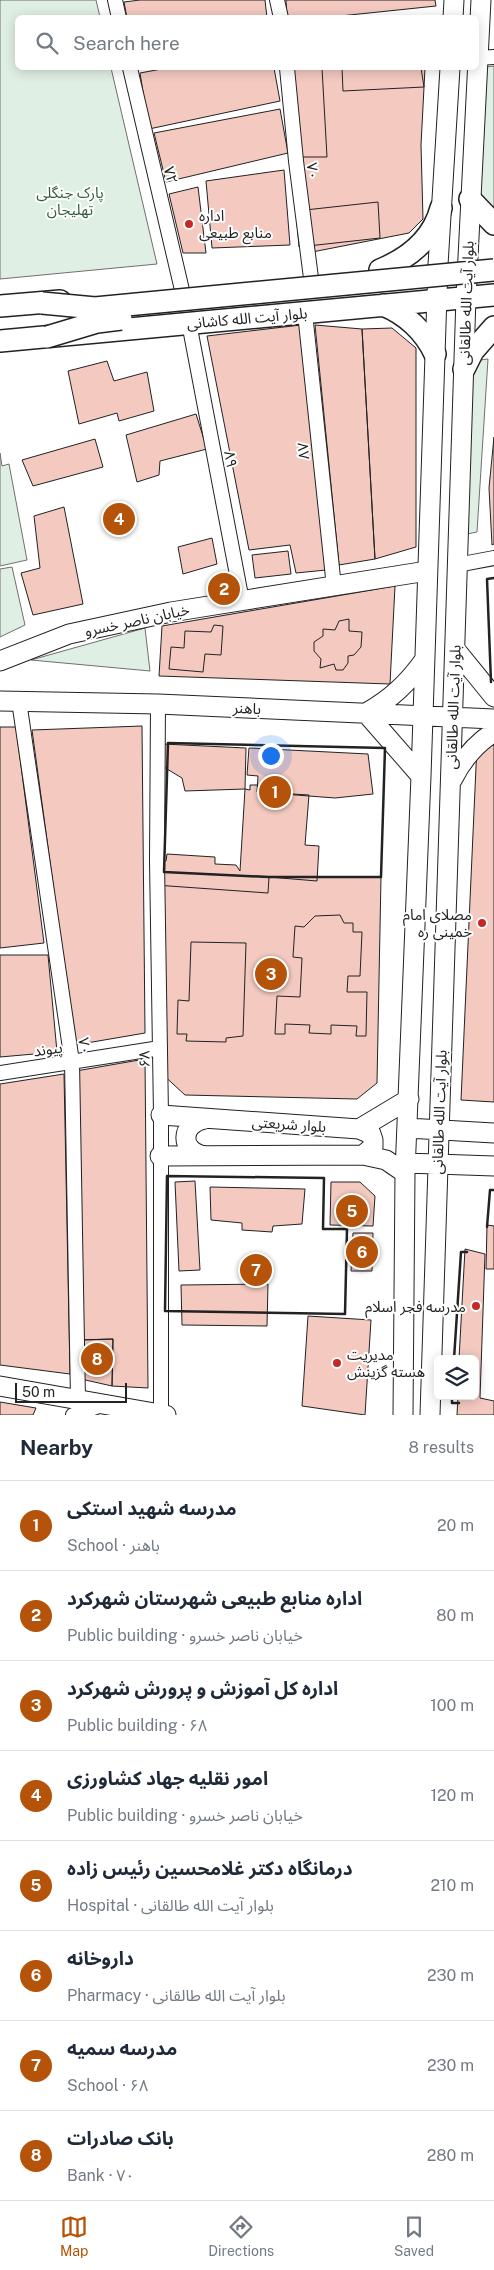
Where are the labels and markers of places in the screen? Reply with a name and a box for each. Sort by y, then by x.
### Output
place label: اداره منابع طبیعی [199,207,272,245]
marker: اداره منابع طبیعی [183,218,195,230]
pin: 4 [103,500,135,538]
pin: 2 [208,570,240,608]
pin: 1 [259,773,291,811]
place label: مصلای امام خمینی ره [403,906,472,941]
marker: مصلای امام خمینی ره [476,917,488,929]
pin: 3 [255,955,287,993]
pin: 5 [336,1192,368,1230]
pin: 6 [346,1233,378,1271]
pin: 7 [240,1251,272,1289]
place label: مدرسه فجر اسلام [365,1298,466,1318]
marker: مدرسه فجر اسلام [470,1300,482,1312]
pin: 8 [81,1340,113,1378]
place label: مدیریت هسته گزینش [347,1346,425,1381]
marker: مدیریت هسته گزینش [331,1357,343,1369]

